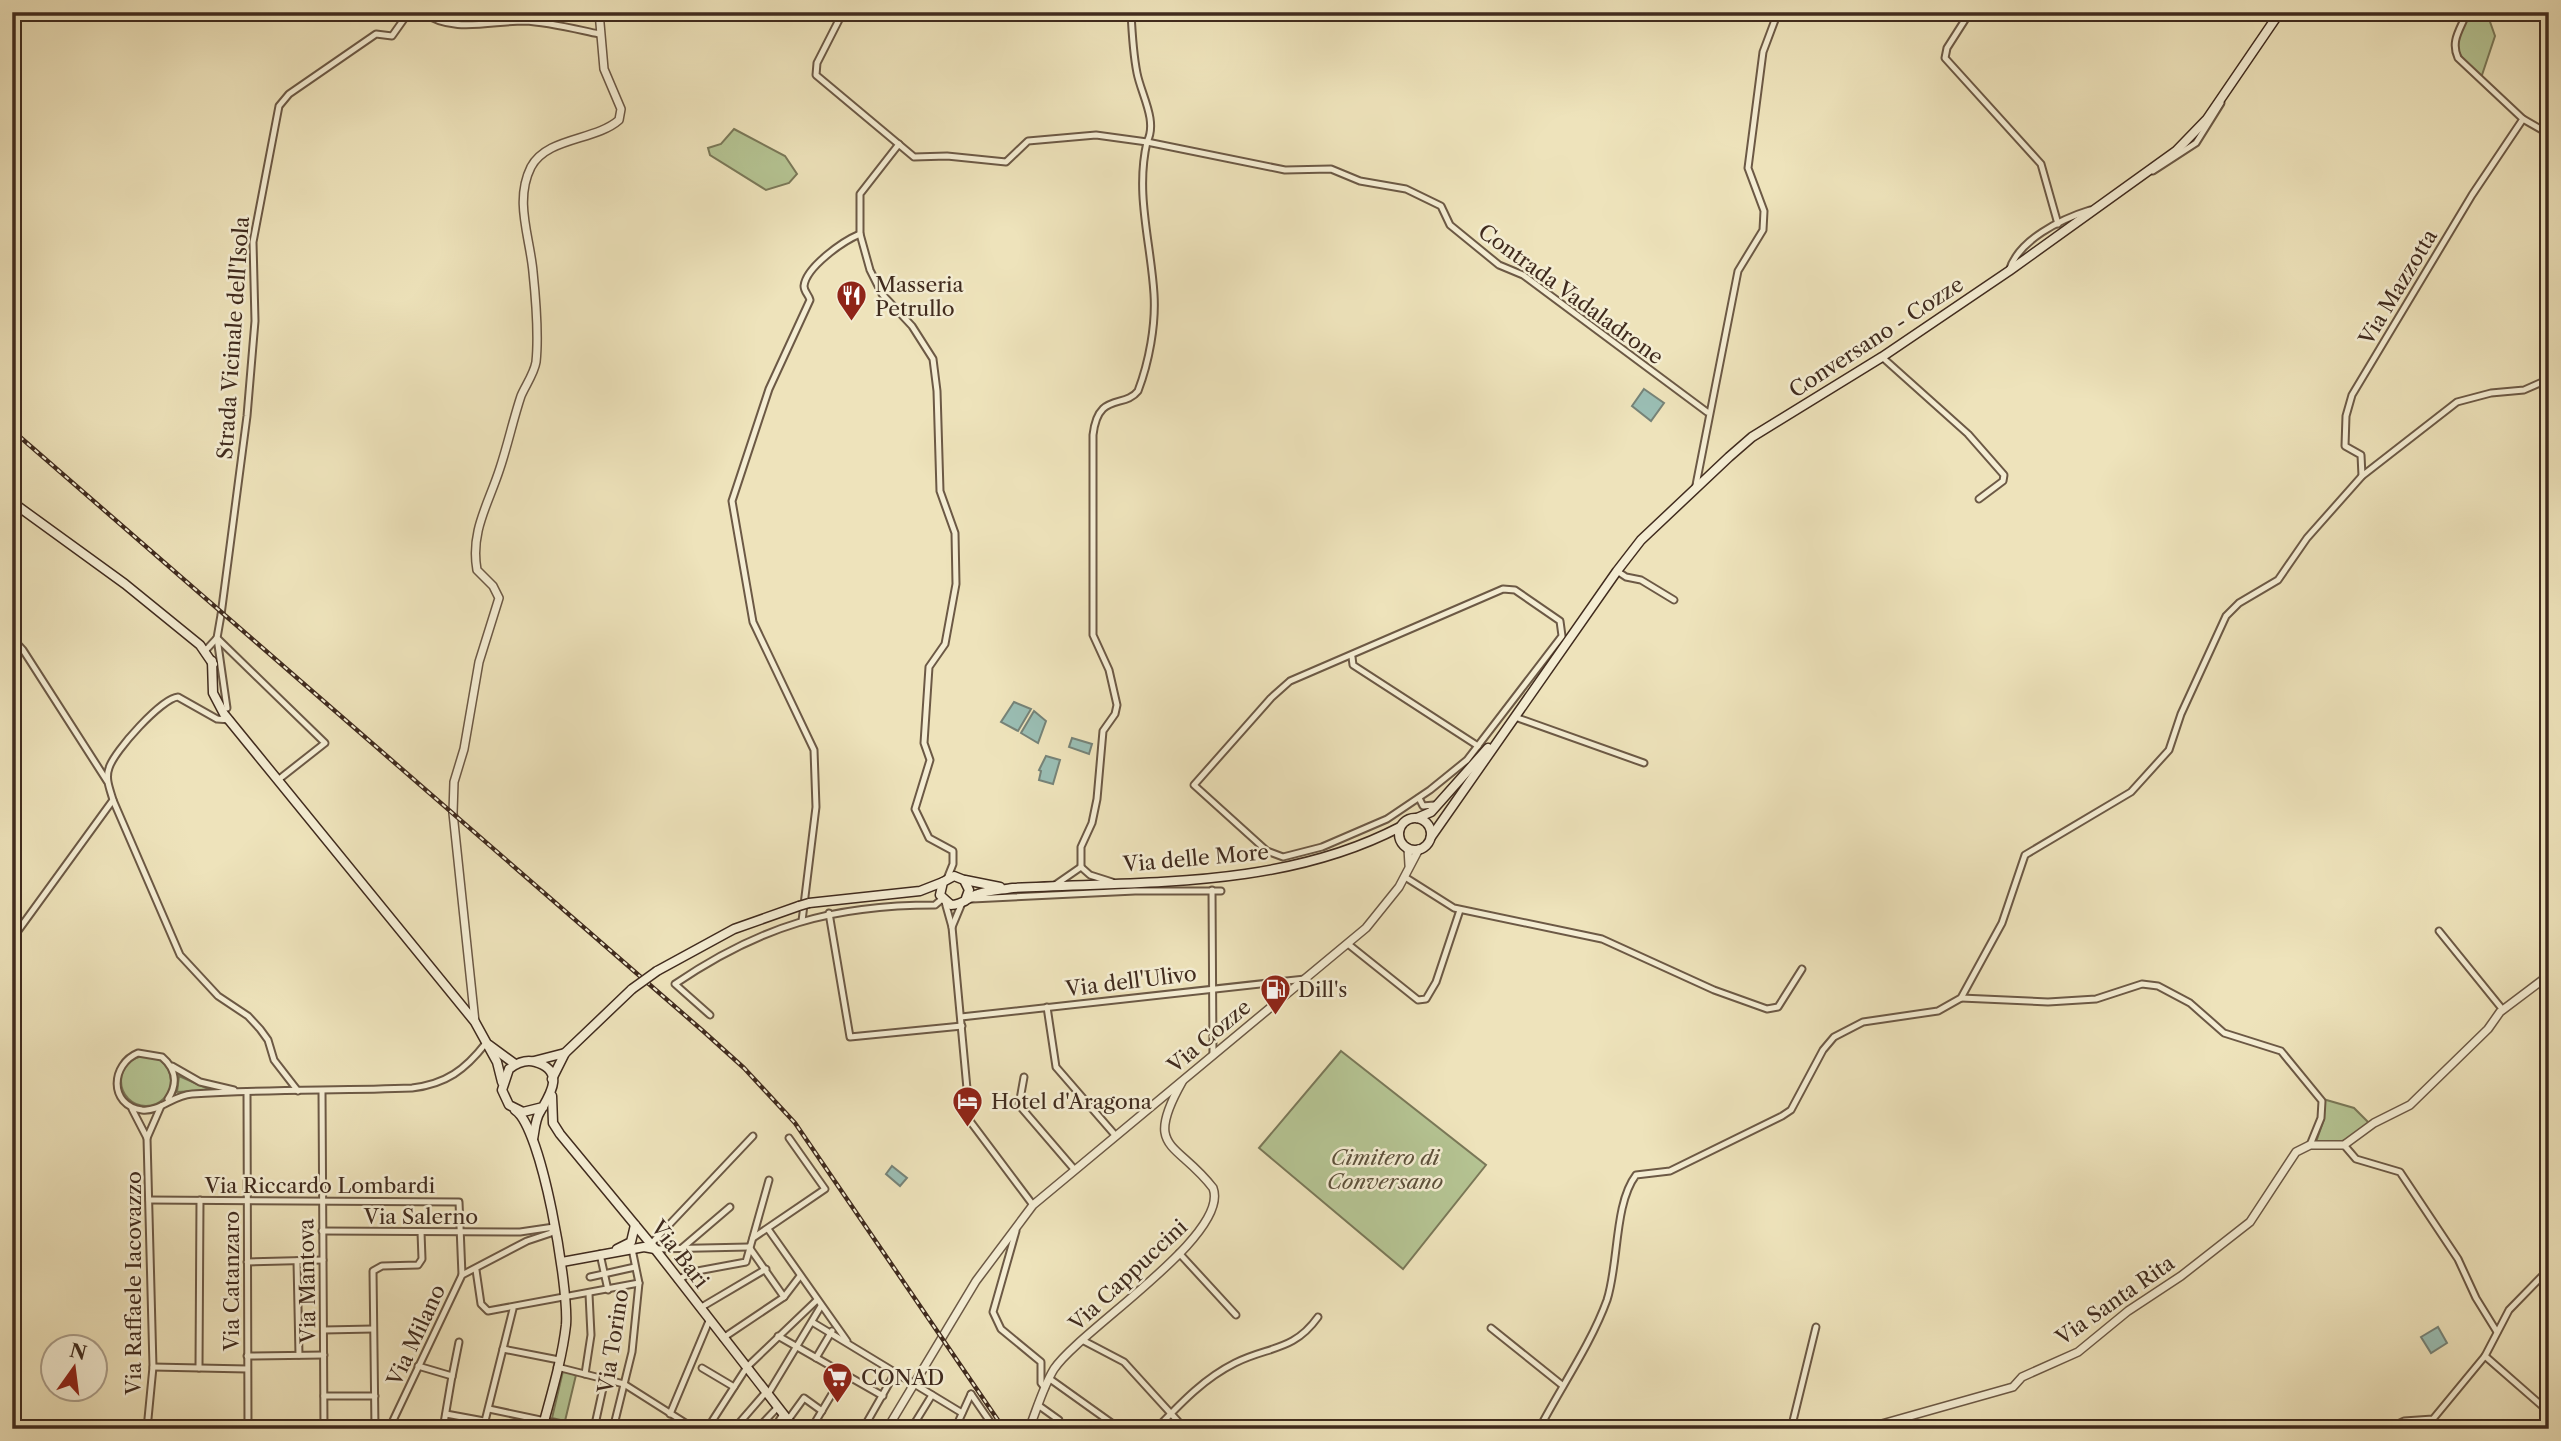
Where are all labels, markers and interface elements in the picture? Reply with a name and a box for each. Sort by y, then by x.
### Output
street label: Strada Vicinale dell'Isola [212,215,254,460]
street label: Contrada Vadaladrone [1474,218,1668,370]
street label: Via Mazzotta [2353,224,2443,350]
street label: Conversano - Cozze [1784,271,1968,403]
place label: Masseria Petrullo [875,272,964,321]
restaurant icon: Masseria Petrullo [835,279,869,323]
street label: Via delle More [1121,839,1270,877]
street label: Via dell'Ulivo [1063,961,1198,1002]
fuel station icon: Dill's [1258,972,1292,1016]
place label: Dill's [1298,977,1347,1002]
street label: Via Cozze [1162,994,1256,1078]
hotel icon: Hotel d'Aragona [951,1084,985,1128]
place label: Hotel d'Aragona [991,1089,1153,1114]
park label: Cimitero di Conversano [1327,1145,1443,1194]
street label: Via Raffaele Iacovazzo [121,1171,146,1396]
street label: Via Riccardo Lombardi [204,1173,435,1198]
street label: Via Salerno [363,1204,478,1229]
street label: Via Catanzaro [219,1211,244,1352]
street label: Via Bari [645,1214,714,1293]
street label: Via Cappuccini [1063,1214,1192,1337]
street label: Via Mantova [293,1217,321,1345]
street label: Via Santa Rita [2050,1249,2180,1351]
street label: Via Milano [381,1280,450,1391]
street label: Via Torino [592,1287,634,1396]
north arrow [38,1332,108,1402]
text: N [67,1339,89,1365]
supermarket icon: CONAD [821,1360,855,1404]
place label: CONAD [861,1365,944,1390]

